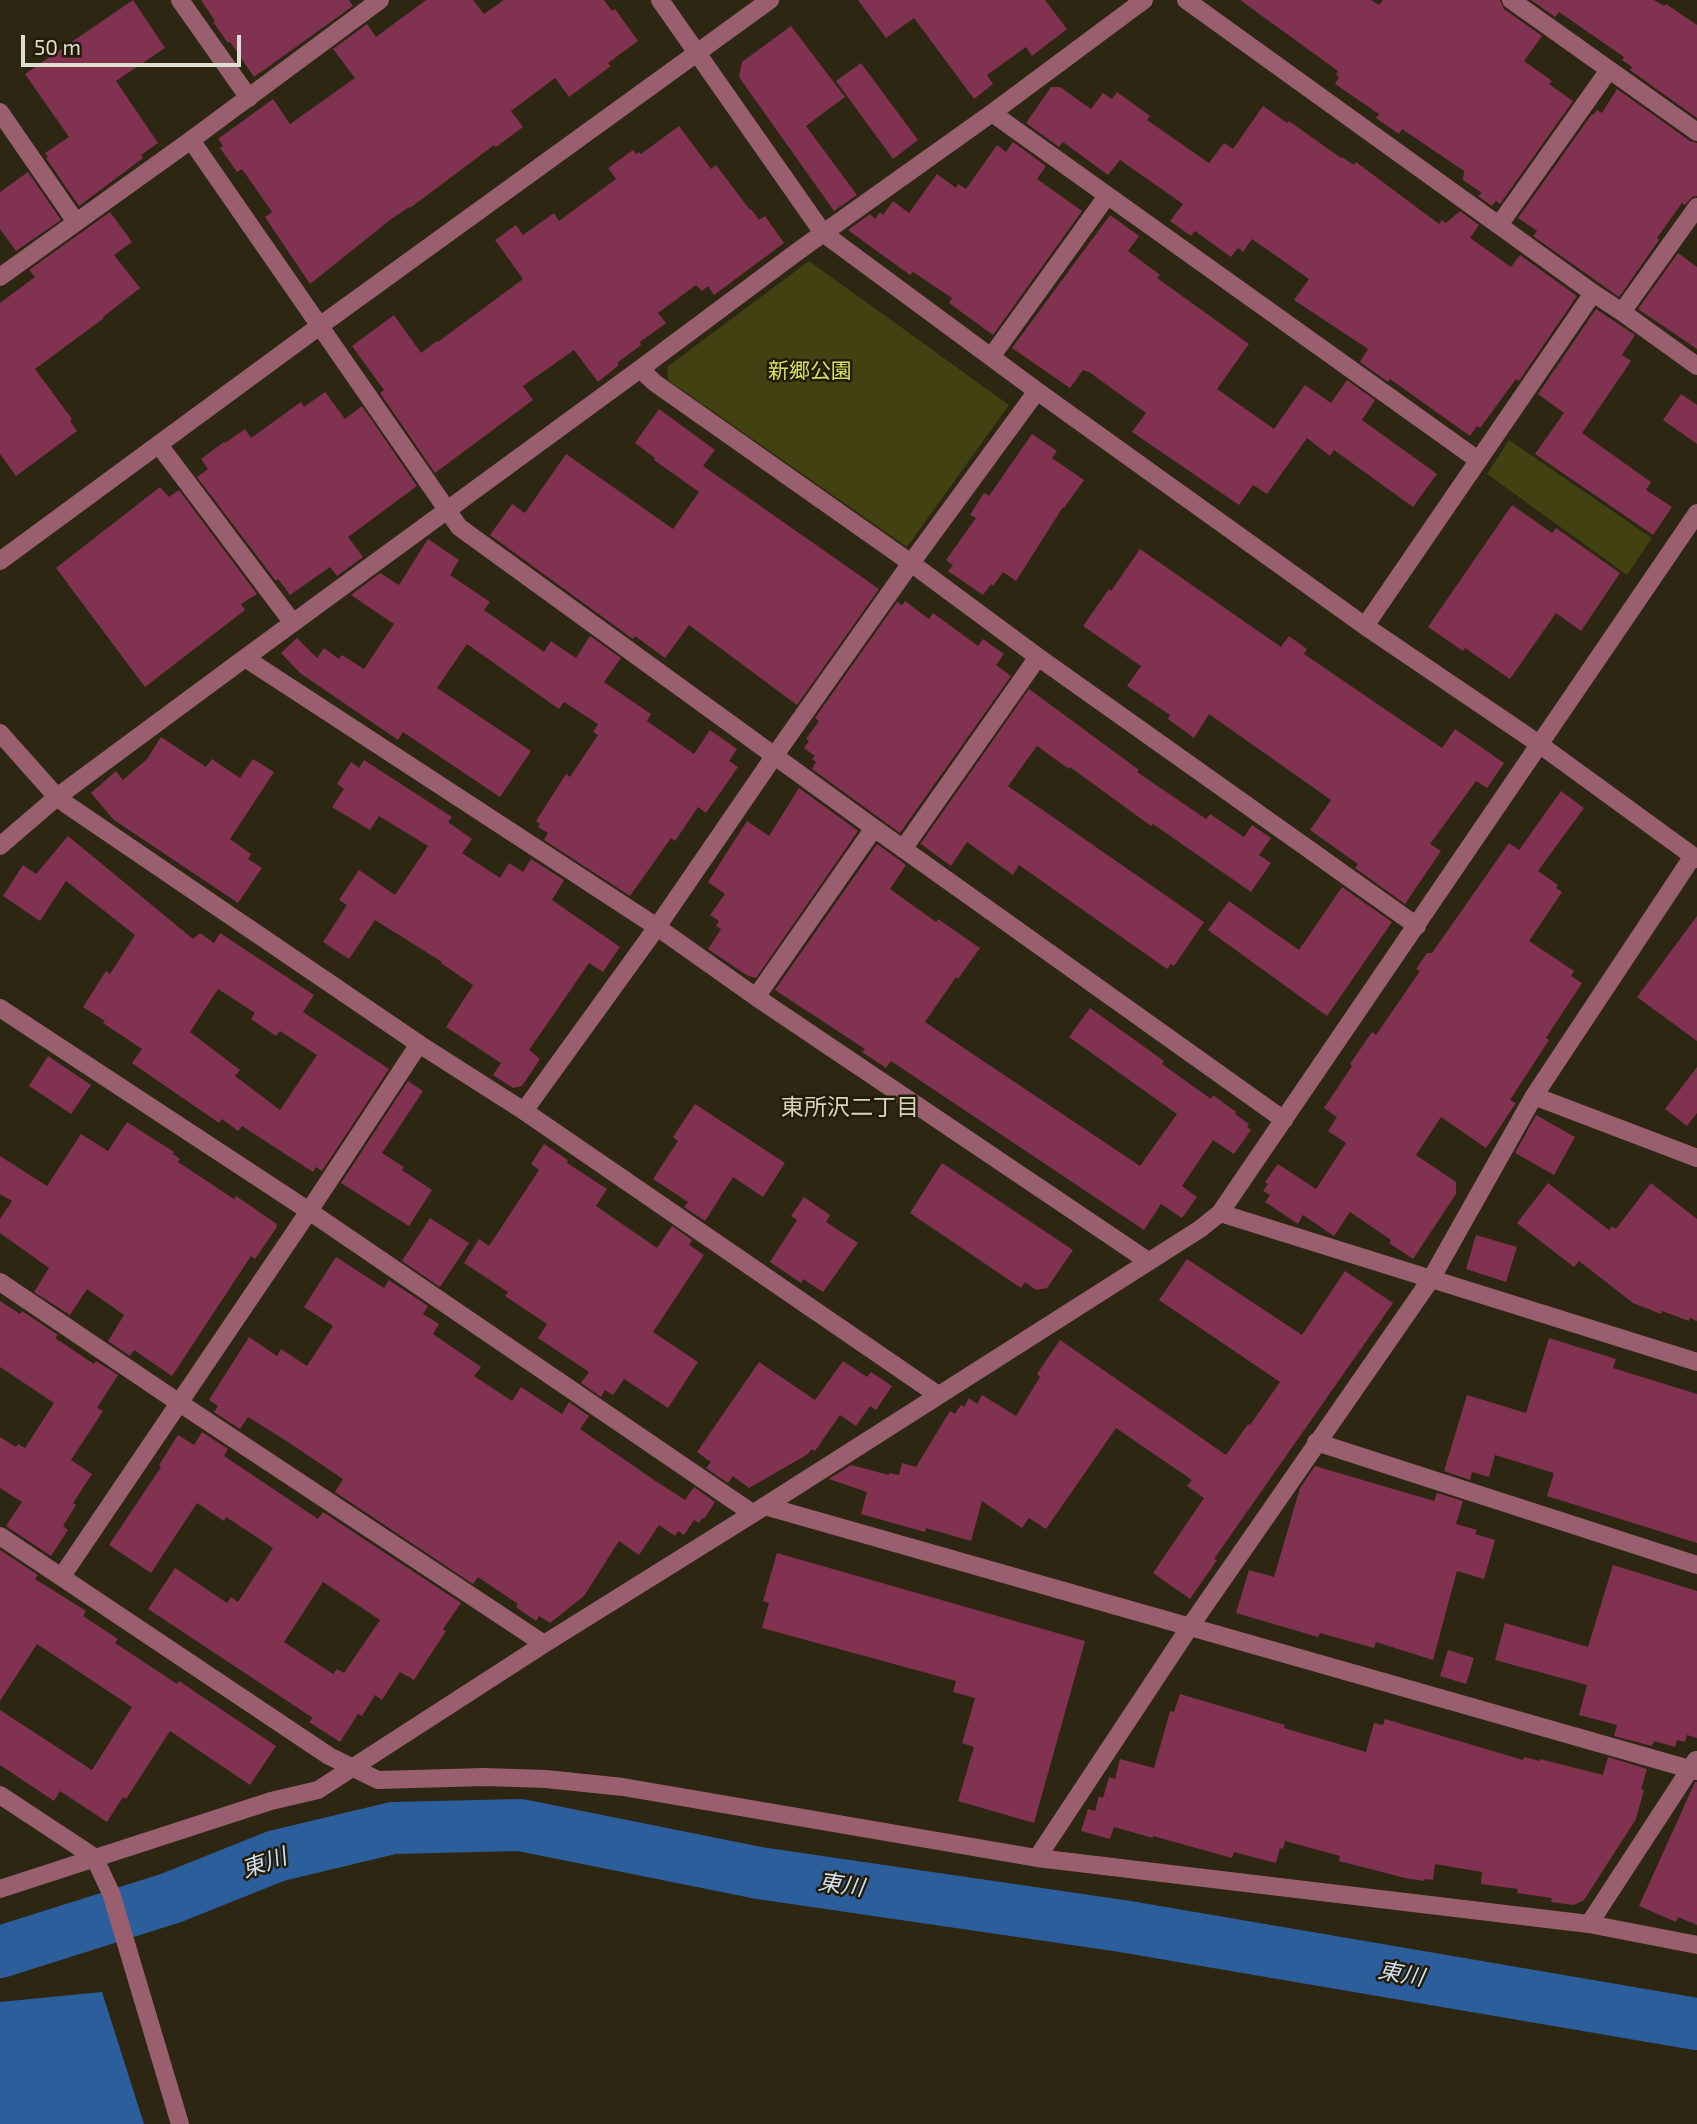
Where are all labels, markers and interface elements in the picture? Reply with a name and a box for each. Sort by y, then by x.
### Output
scale bar [24,21,245,65]
text: 50 m [34,34,81,59]
park label: 新郷公園 [768,358,852,384]
district label: 東所沢二丁目 [781,1093,919,1121]
water label: 東川 [238,1842,290,1884]
water label: 東川 [816,1868,866,1902]
water label: 東川 [1376,1956,1426,1992]

